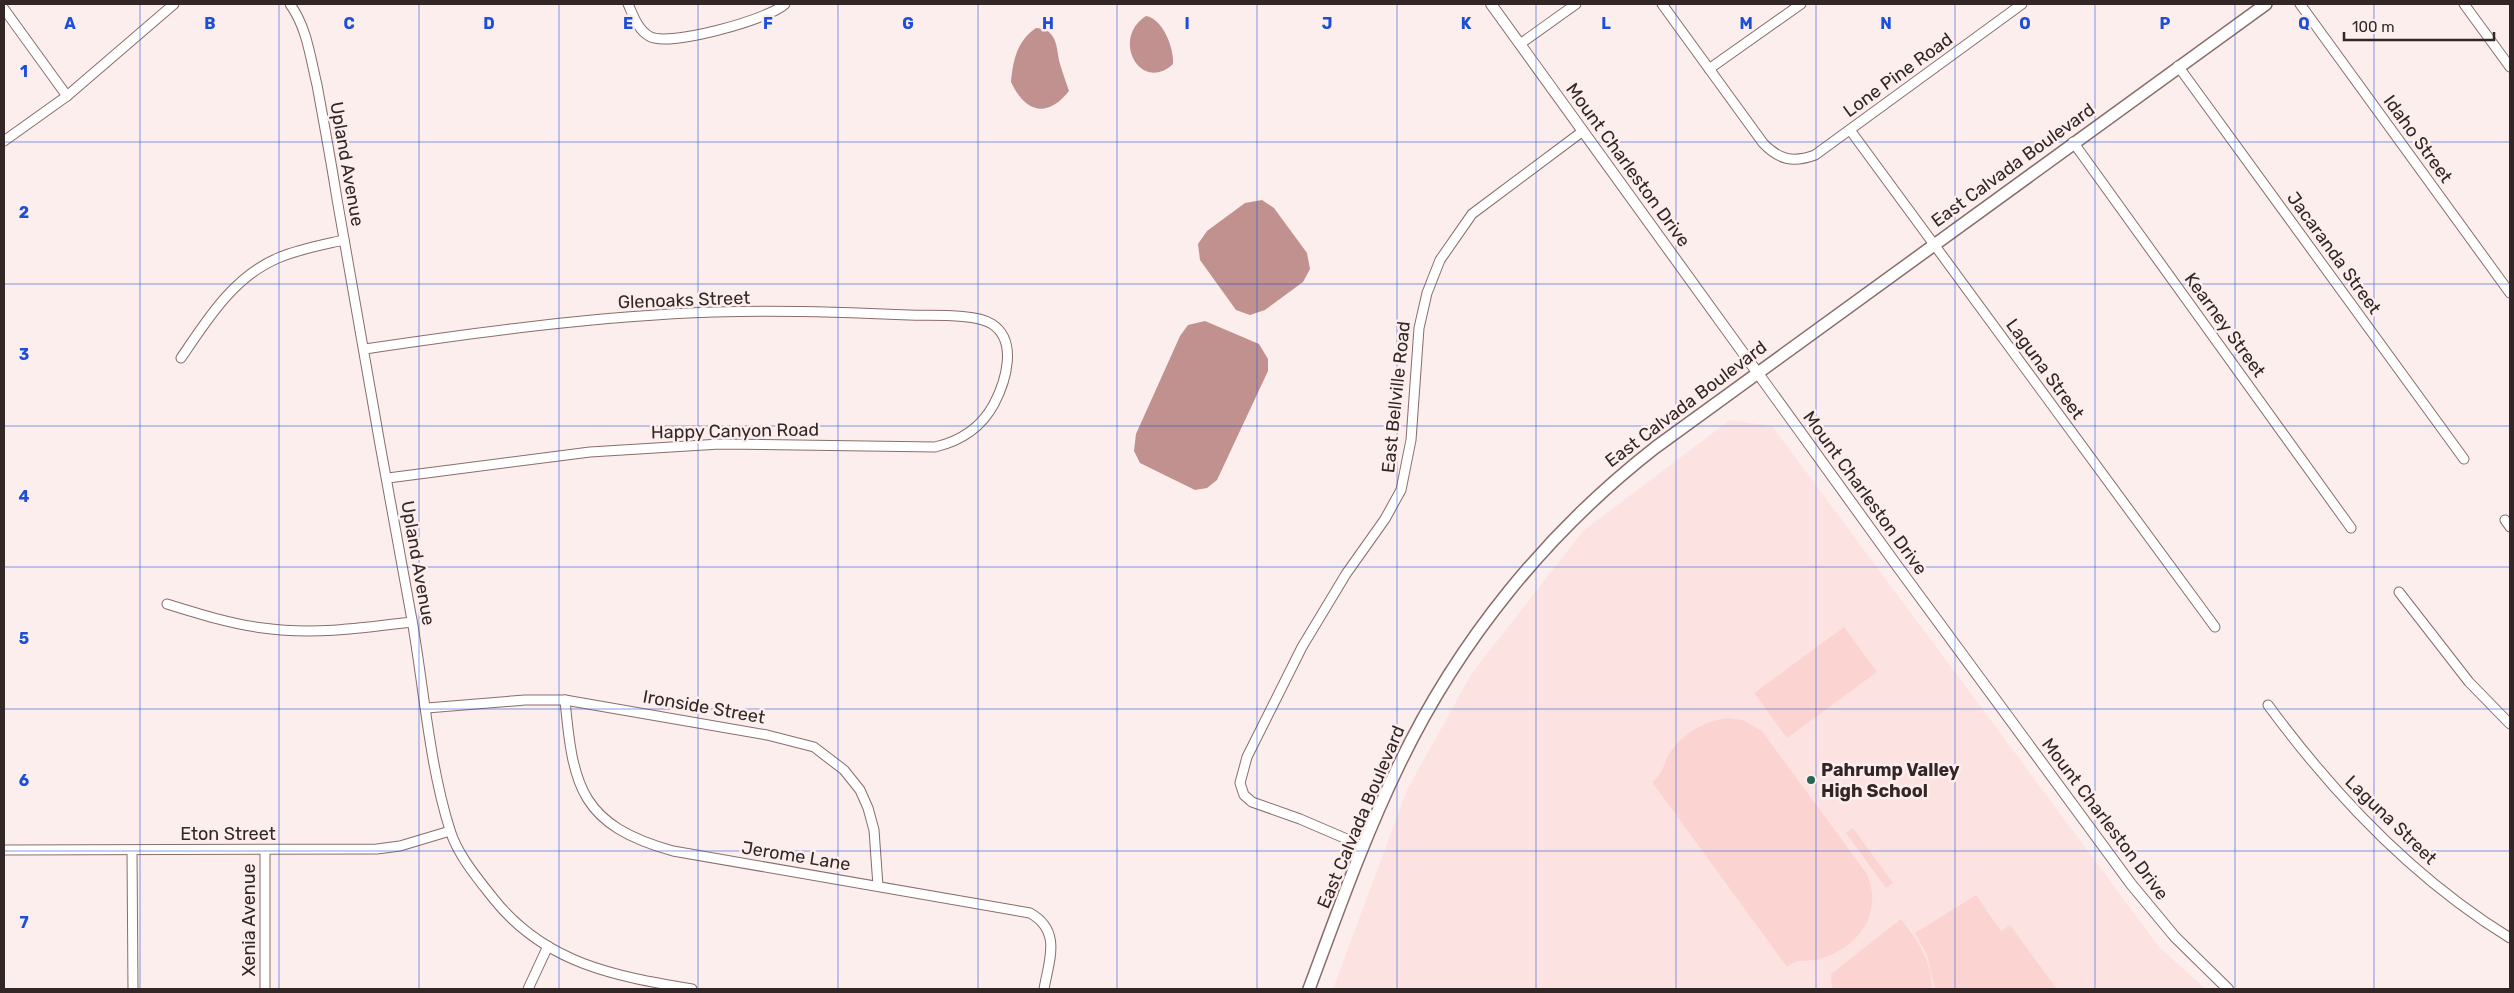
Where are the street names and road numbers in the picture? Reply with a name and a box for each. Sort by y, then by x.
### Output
street label: Lone Pine Road [1839,28,1957,122]
street label: Mount Charleston Drive [1561,79,1695,251]
street label: Idaho Street [2379,91,2457,187]
street label: East Calvada Boulevard [1927,98,2099,232]
street label: Upland Avenue [325,100,369,228]
street label: Jacaranda Street [2282,188,2386,318]
street label: Kearney Street [2180,269,2270,381]
street label: Glenoaks Street [617,287,751,313]
street label: Laguna Street [2001,314,2089,424]
street label: East Bellville Road [1377,320,1415,474]
street label: East Calvada Boulevard [1601,336,1771,472]
street label: Mount Charleston Drive [1798,407,1932,579]
street label: Happy Canyon Road [651,419,819,443]
street label: Upland Avenue [396,499,440,627]
street label: Ironside Street [641,685,767,729]
street label: East Calvada Boulevard [1312,722,1410,912]
street label: Mount Charleston Drive [2037,734,2173,904]
street label: Laguna Street [2341,771,2441,869]
street label: Eton Street [180,823,276,845]
street label: Jerome Lane [740,837,852,875]
street label: Xenia Avenue [238,863,260,977]

